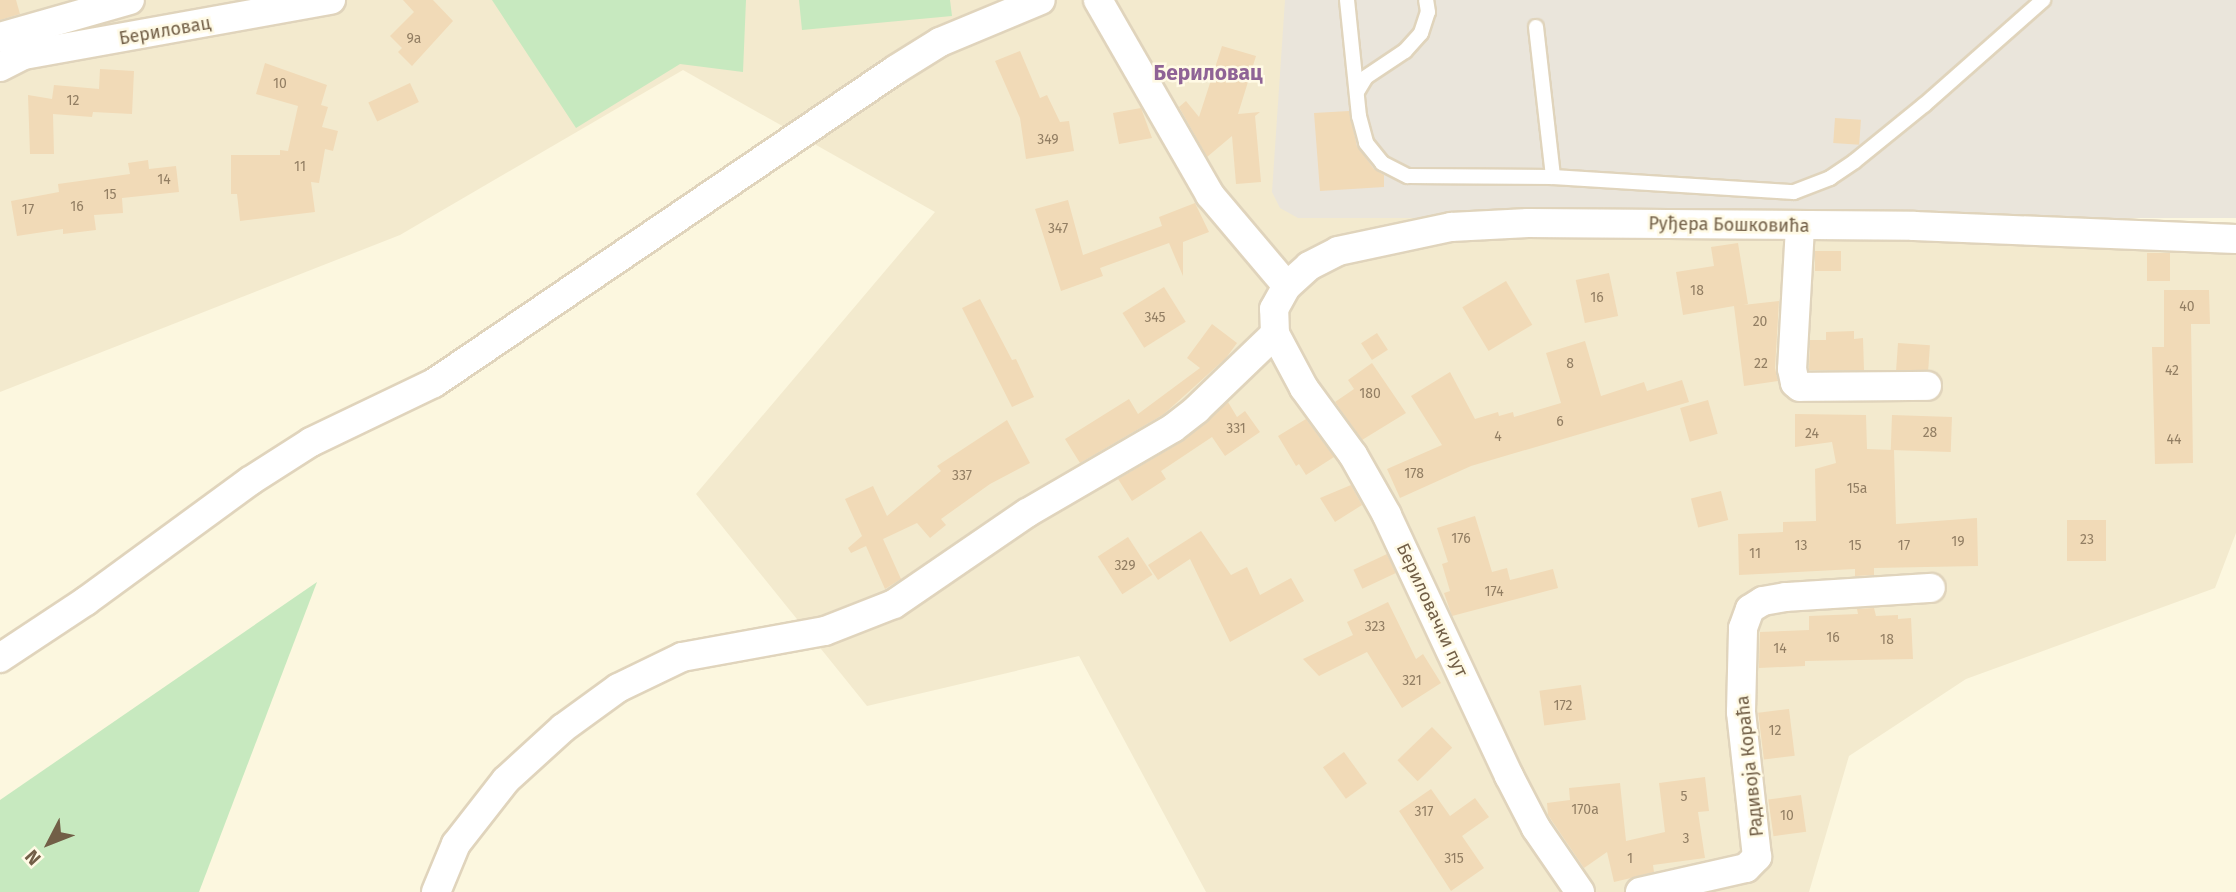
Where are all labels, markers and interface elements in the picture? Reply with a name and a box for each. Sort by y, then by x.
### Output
street label: Бериловац [117,12,213,50]
house number: 9a [407,31,421,47]
district label: Бериловац [1154,60,1262,86]
house number: 10 [273,76,287,92]
house number: 12 [67,93,79,109]
house number: 349 [1037,132,1059,148]
house number: 11 [294,159,306,175]
house number: 14 [157,172,171,188]
house number: 15 [103,187,117,203]
house number: 16 [70,199,84,215]
house number: 17 [22,202,34,218]
street label: Руђера Бошковића [1648,213,1810,237]
house number: 347 [1048,221,1068,237]
house number: 18 [1690,283,1704,299]
house number: 16 [1590,290,1604,306]
house number: 40 [2179,299,2195,315]
house number: 345 [1144,310,1166,326]
house number: 20 [1753,314,1767,330]
house number: 8 [1566,356,1574,372]
house number: 22 [1754,356,1768,372]
house number: 42 [2165,363,2179,379]
house number: 180 [1359,386,1381,402]
house number: 6 [1556,414,1564,430]
house number: 331 [1226,421,1246,437]
house number: 28 [1923,425,1937,441]
house number: 24 [1805,426,1819,442]
house number: 4 [1494,429,1502,445]
house number: 44 [2167,432,2181,448]
house number: 178 [1404,466,1424,482]
house number: 337 [952,468,972,484]
house number: 15a [1847,481,1867,497]
house number: 176 [1451,531,1471,547]
house number: 23 [2080,532,2094,548]
house number: 19 [1951,534,1965,550]
house number: 13 [1794,538,1808,554]
house number: 15 [1848,538,1862,554]
house number: 17 [1898,538,1910,554]
street label: Бериловачки пут [1392,540,1472,680]
house number: 11 [1749,546,1761,562]
house number: 329 [1115,558,1135,574]
house number: 174 [1484,584,1504,600]
house number: 323 [1365,619,1385,635]
house number: 16 [1826,630,1840,646]
house number: 18 [1880,632,1894,648]
house number: 14 [1773,641,1787,657]
house number: 321 [1402,673,1422,689]
street label: Радивоја Кораћа [1732,694,1768,838]
house number: 172 [1554,698,1572,714]
house number: 12 [1769,723,1781,739]
house number: 5 [1680,789,1688,805]
house number: 170a [1571,802,1599,818]
house number: 317 [1415,804,1433,820]
north arrow [14,808,84,878]
house number: 10 [1780,808,1794,824]
house number: 3 [1683,831,1689,847]
text: N [20,845,46,870]
house number: 315 [1444,851,1464,867]
house number: 1 [1627,851,1633,867]

